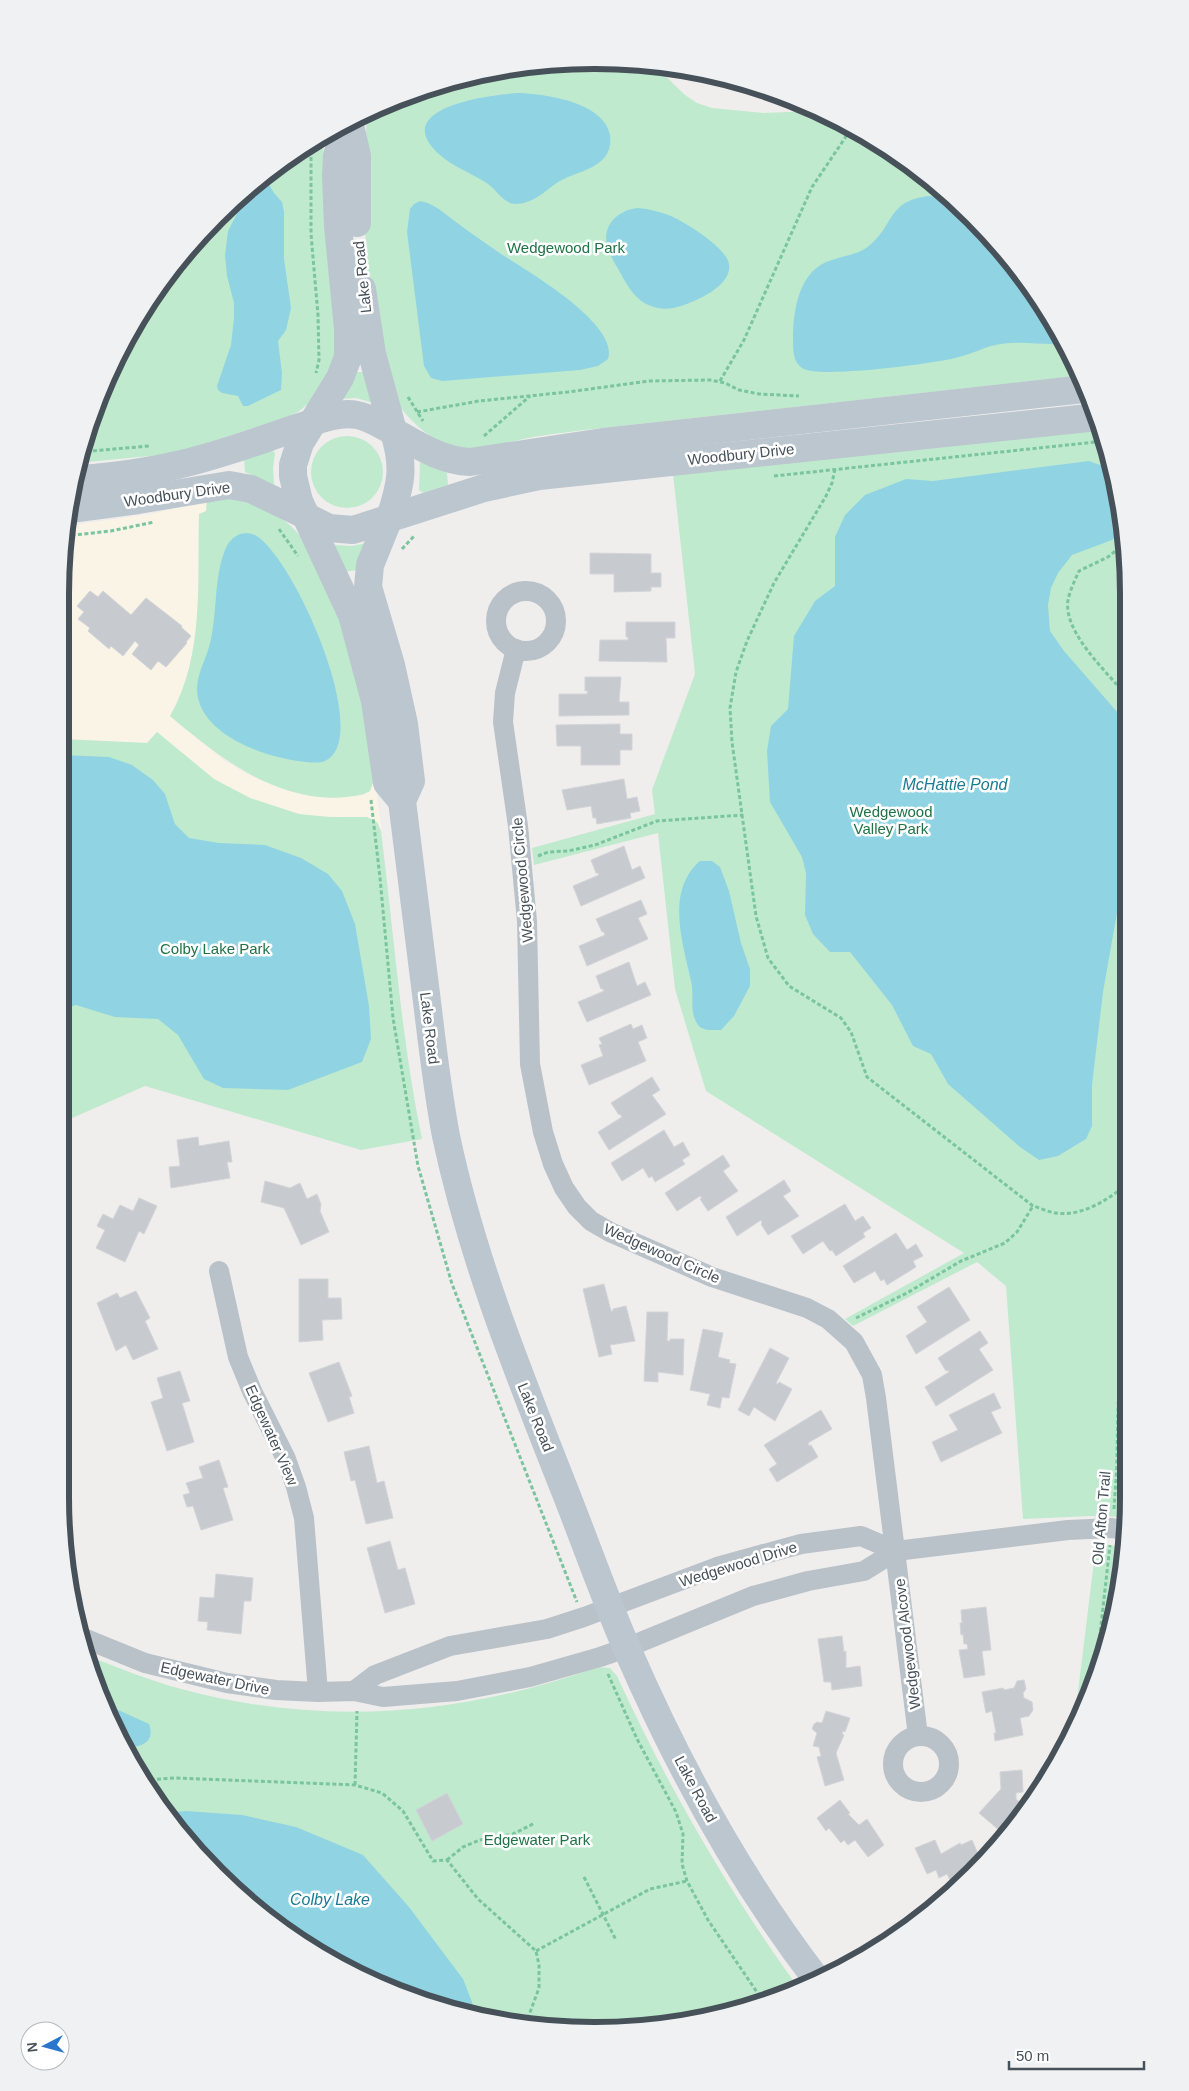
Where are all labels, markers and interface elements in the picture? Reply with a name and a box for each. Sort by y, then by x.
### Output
park label: Wedgewood Park [507,239,626,256]
street label: Lake Road [350,240,374,314]
street label: Woodbury Drive [687,440,795,468]
street label: Woodbury Drive [123,478,231,510]
water label: McHattie Pond [903,776,1009,793]
park label: Wedgewood Valley Park [849,803,933,837]
street label: Wedgewood Circle [508,817,536,943]
park label: Colby Lake Park [160,940,271,957]
street label: Lake Road [417,991,443,1065]
street label: Wedgewood Circle [601,1220,723,1286]
street label: Lake Road [515,1380,557,1454]
street label: Edgewater View [242,1382,302,1488]
street label: Old Afton Trail [1088,1470,1114,1566]
street label: Wedgewood Drive [677,1538,799,1590]
street label: Wedgewood Alcove [891,1578,923,1710]
street label: Edgewater Drive [159,1658,271,1698]
street label: Lake Road [671,1753,721,1825]
park label: Edgewater Park [484,1831,591,1848]
water label: Colby Lake [290,1891,370,1908]
north arrow [20,2021,70,2071]
scale bar [1009,2038,1144,2070]
text: N [24,2041,41,2053]
text: 50 m [1016,2047,1049,2064]

